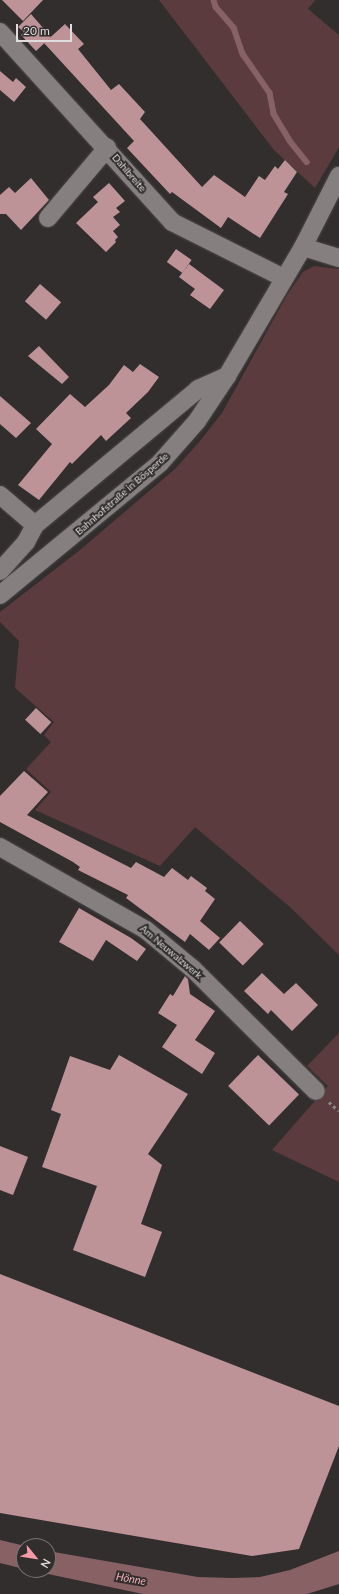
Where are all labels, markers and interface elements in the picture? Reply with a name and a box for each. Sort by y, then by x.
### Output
scale bar [18,16,74,42]
text: 20 m [23,23,50,38]
street label: Dahlbreite [109,152,149,194]
street label: Bahnhofstraße in Bösperde [73,450,171,538]
street label: Am Neuwalzwerk [138,923,204,981]
north arrow [16,1538,56,1578]
text: N [38,1557,54,1571]
water label: Hönne [115,1570,147,1588]

